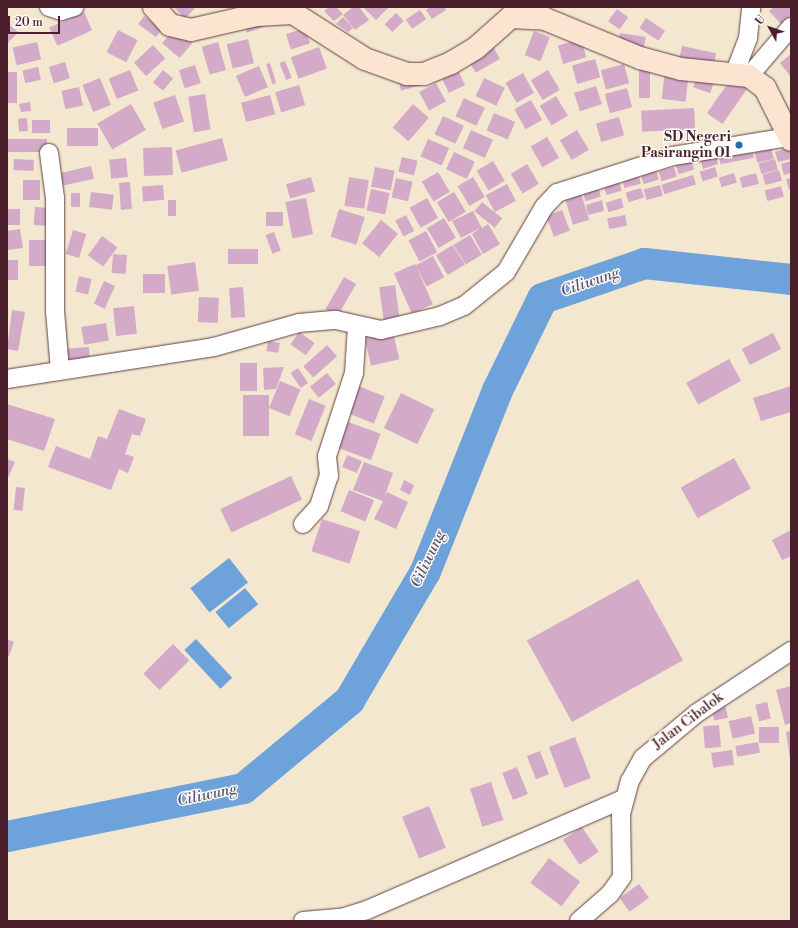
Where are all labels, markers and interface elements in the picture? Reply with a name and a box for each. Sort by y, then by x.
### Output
scale bar [10,8,62,34]
north arrow [750,8,790,48]
text: U [753,13,769,28]
text: 20 m [15,15,43,30]
place label: SD Negeri Pasirangin 01 [641,129,731,162]
marker: SD Negeri Pasirangin 01 [734,140,744,150]
water label: Ciliwung [558,264,622,300]
water label: Ciliwung [407,528,449,590]
street label: Jalan Cibalok [649,689,727,753]
water label: Ciliwung [175,780,239,810]

